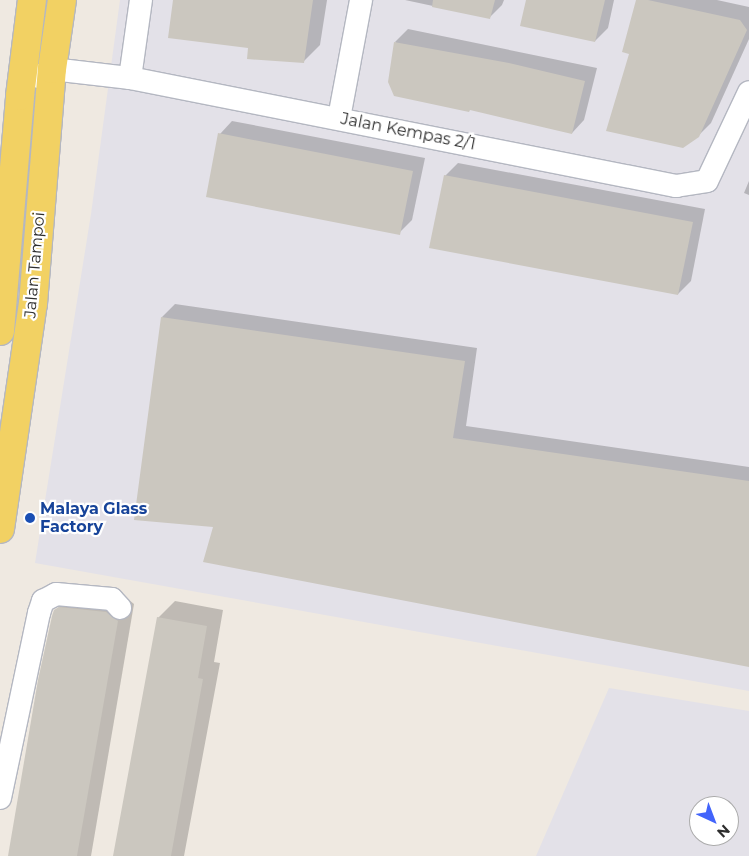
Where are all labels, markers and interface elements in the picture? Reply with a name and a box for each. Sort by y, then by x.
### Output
street label: Jalan Kempas 2/1 [339,110,477,154]
street label: Jalan Tampoi [21,211,49,319]
place label: Malaya Glass Factory [40,499,147,537]
marker: Malaya Glass Factory [24,512,36,524]
north arrow [689,796,739,846]
text: N [713,821,734,842]

